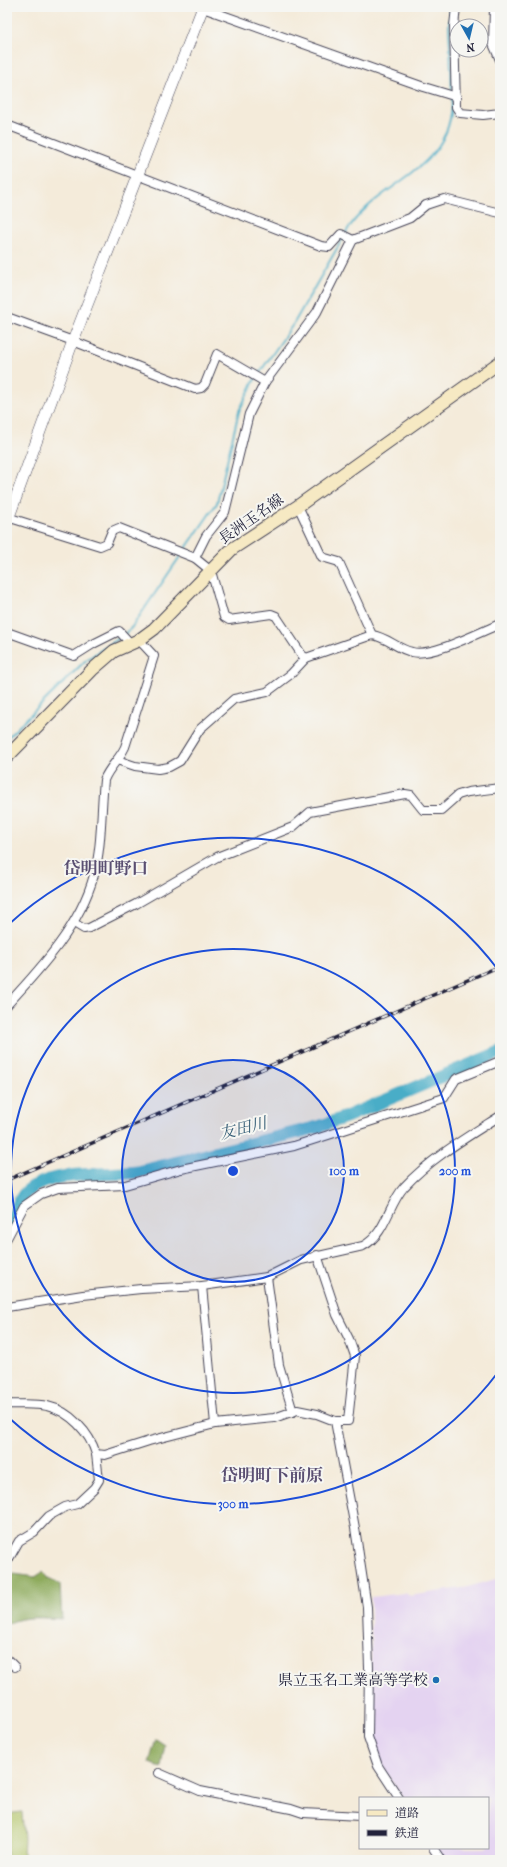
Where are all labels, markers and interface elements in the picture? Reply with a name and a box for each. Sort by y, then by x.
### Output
north arrow [449,18,489,58]
text: N [465,40,475,55]
street label: 長洲玉名線 [215,490,287,548]
district label: 岱明町野口 [64,858,149,878]
water label: 友田川 [217,1112,271,1143]
centre of rings [226,1164,240,1178]
text: 100 m [329,1164,360,1178]
text: 200 m [439,1164,472,1178]
district label: 岱明町下前原 [221,1465,323,1485]
text: 300 m [218,1497,249,1512]
place label: 県立玉名工業高等学校 [278,1671,428,1689]
marker: 県立玉名工業高等学校 [431,1675,441,1685]
legend [359,1797,489,1849]
text: 道路 [395,1806,419,1820]
text: 鉄道 [394,1826,419,1840]

